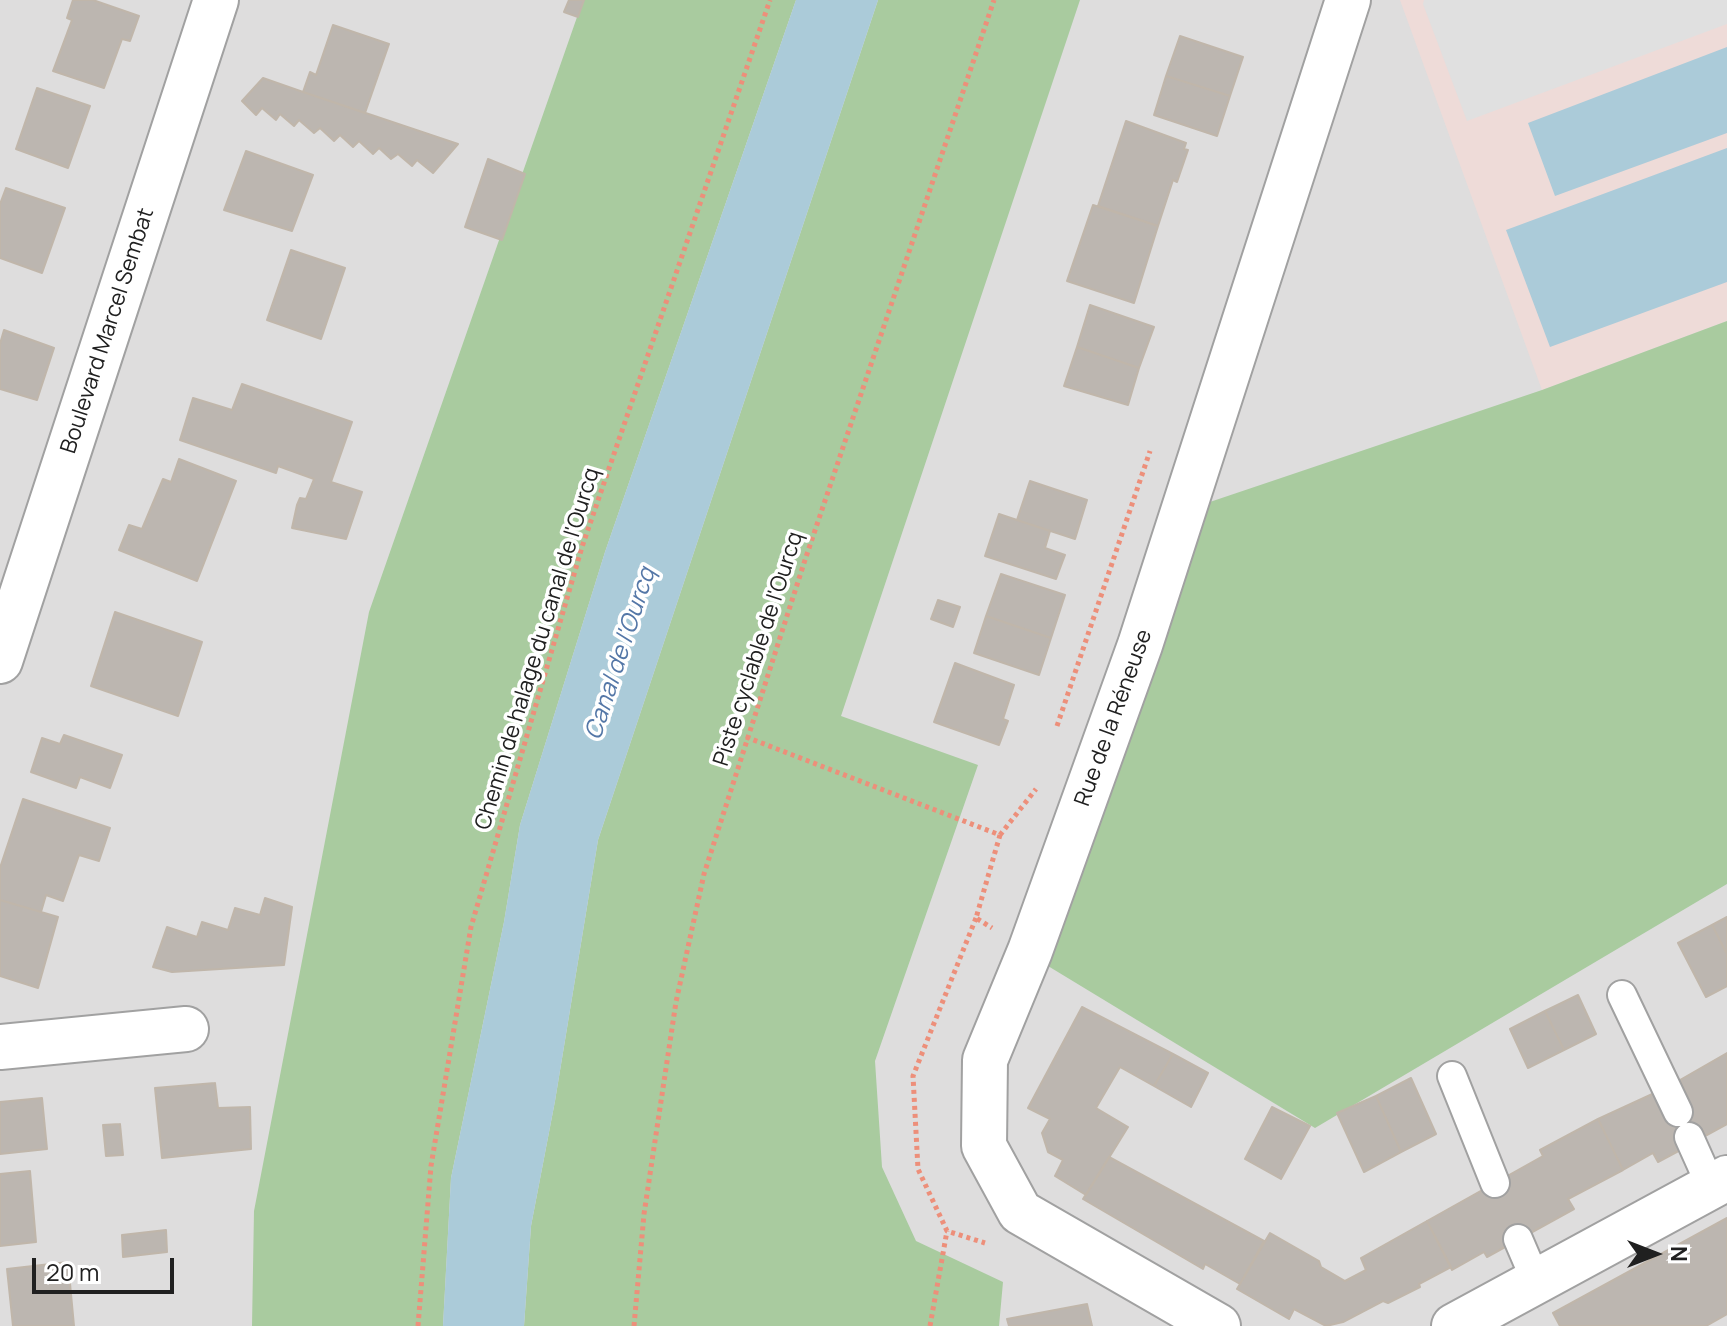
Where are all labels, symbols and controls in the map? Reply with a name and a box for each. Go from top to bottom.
street label: Boulevard Marcel Sembat [56,205,160,457]
street label: Chemin de halage du canal de l'Ourcq [470,465,606,833]
street label: Piste cyclable de l'Ourcq [709,529,809,769]
water label: Canal de l'Ourcq [580,564,662,744]
street label: Rue de la Réneuse [1070,626,1158,810]
north arrow [1615,1214,1695,1294]
scale bar [36,1242,178,1292]
text: N [1664,1246,1694,1262]
text: 20 m [46,1255,99,1288]

